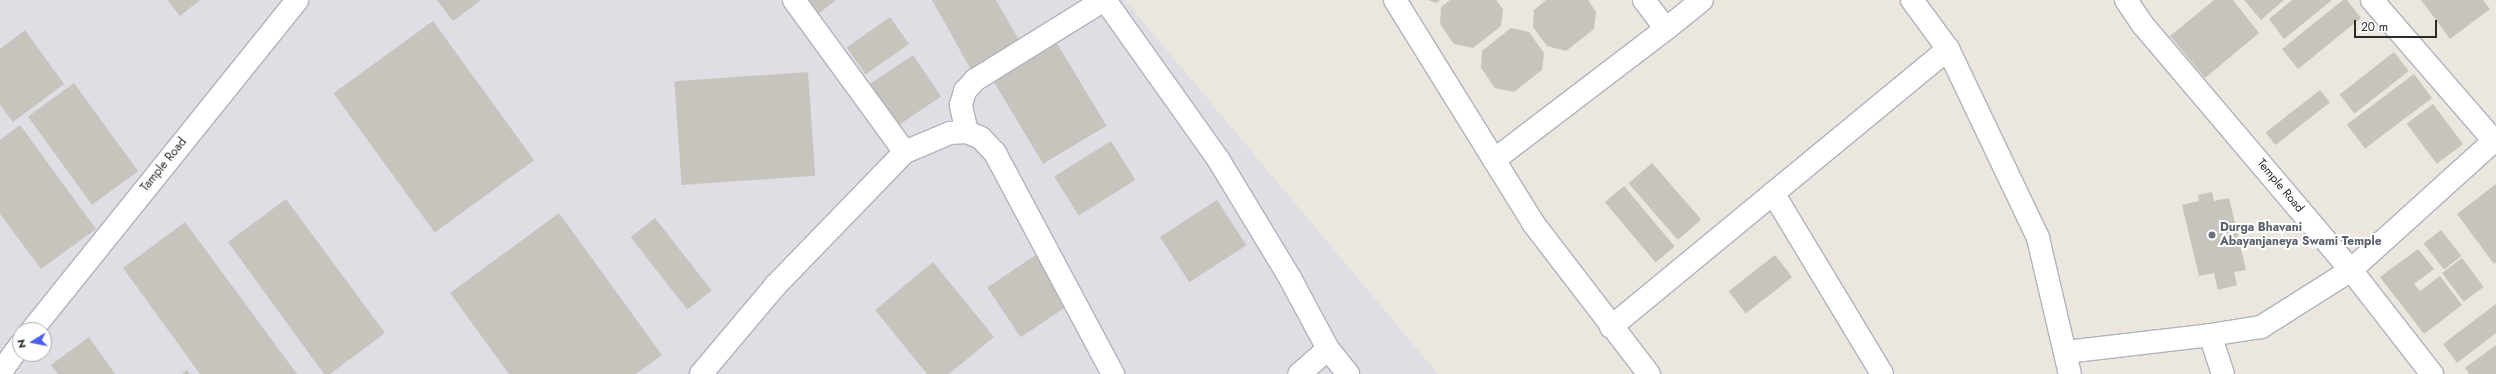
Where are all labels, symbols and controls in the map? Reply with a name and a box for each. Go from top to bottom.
scale bar [2356,12,2439,38]
text: 20 m [2361,18,2388,36]
street label: Tample Road [138,135,190,195]
street label: Temple Road [2254,156,2306,216]
place label: Durga Bhavani Abayanjaneya Swami Temple [2220,221,2382,249]
marker: Durga Bhavani Abayanjaneya Swami Temple [2207,230,2217,240]
north arrow [12,322,52,362]
text: N [13,338,30,350]

